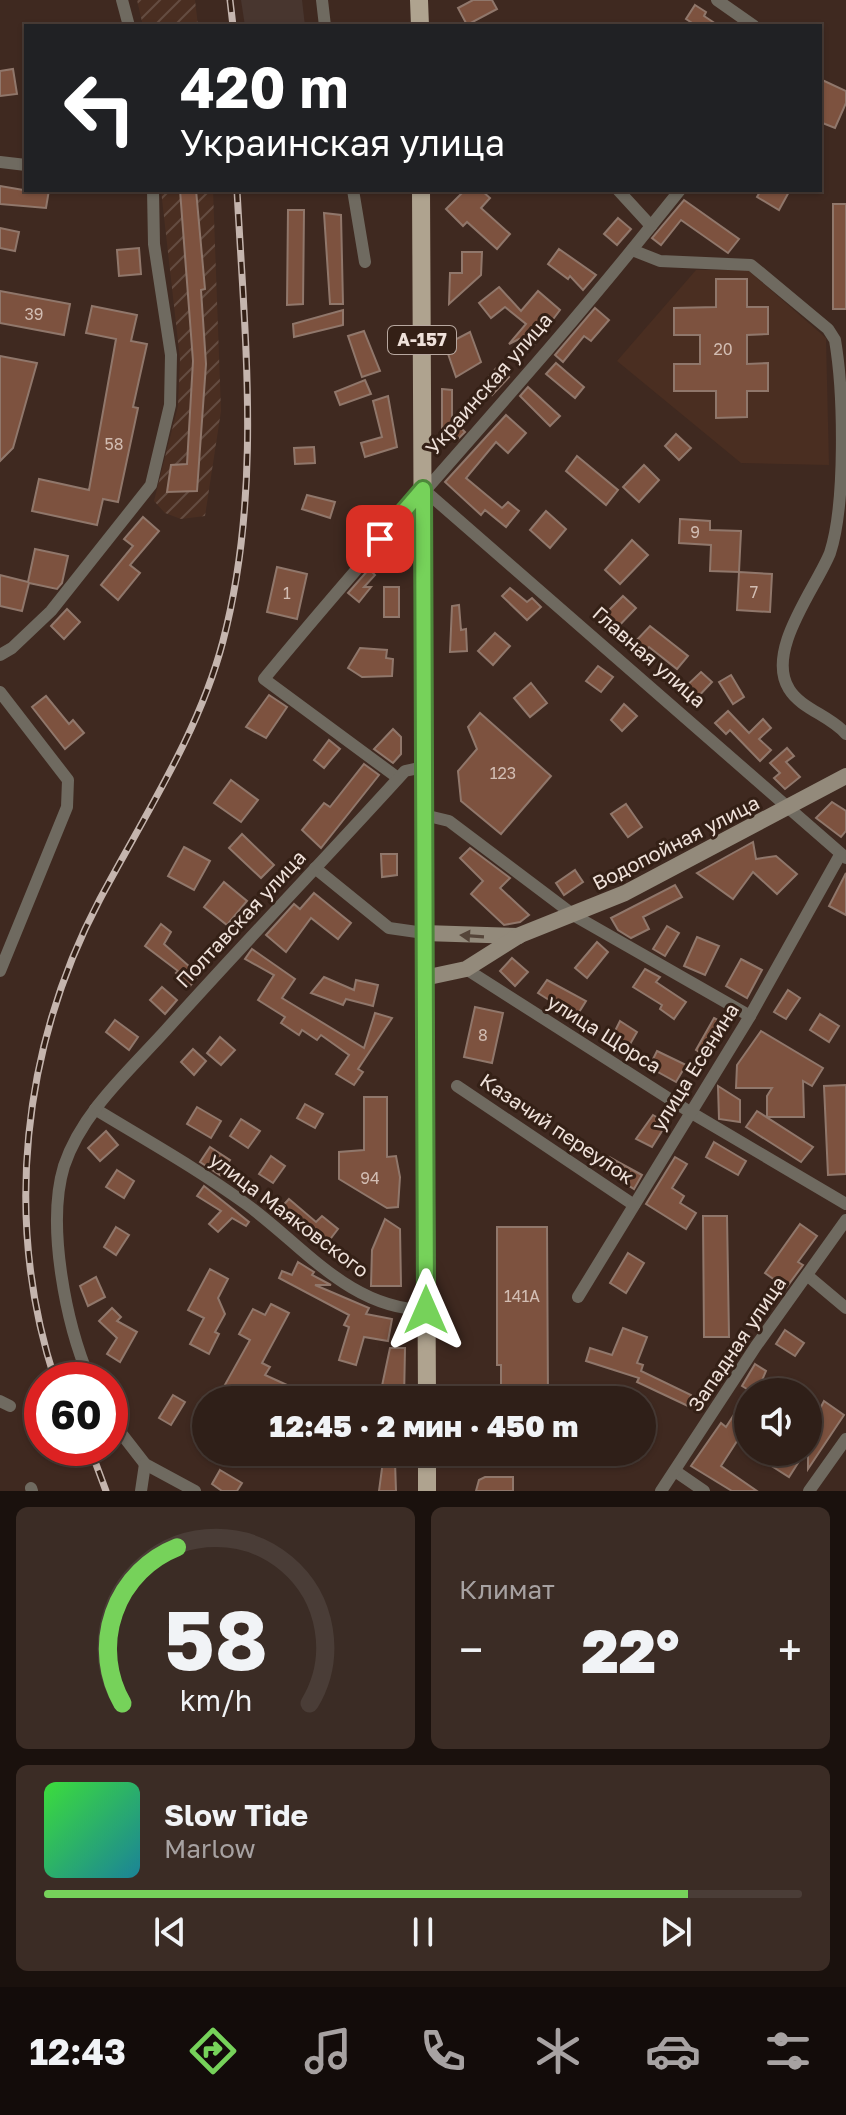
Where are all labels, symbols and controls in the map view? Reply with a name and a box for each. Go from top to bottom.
text: 420 m [180,53,349,120]
icon: left [48,56,152,160]
text: Украинская улица [180,121,505,164]
house number: 39 [24,304,44,324]
street label: Украинская улица [420,307,557,459]
road number: А-157 [388,326,456,354]
house number: 20 [713,339,733,359]
house number: 58 [104,434,124,454]
pin [346,505,414,573]
icon: arrive [358,517,402,561]
house number: 9 [690,522,700,542]
house number: 7 [750,582,758,602]
house number: 1 [283,583,291,603]
street label: Главная улица [588,601,711,712]
house number: 123 [490,763,516,783]
street label: Водопойная улица [588,790,763,895]
street label: Полтавская улица [170,845,310,992]
one-way arrow [459,929,484,942]
street label: улица Щорса [543,989,666,1078]
street label: улица Есенина [645,998,743,1135]
house number: 8 [478,1025,488,1045]
street label: Казачий переулок [476,1068,639,1189]
street label: улица Маяковского [205,1147,374,1282]
house number: 94 [360,1168,380,1188]
position arrow [384,1268,468,1352]
street label: Западная улица [682,1271,790,1416]
house number: 141А [504,1286,540,1306]
speed limit sign: 60 [24,1362,128,1466]
map controls [734,1378,822,1466]
button: sound [734,1378,822,1466]
text: 12:45 · 2 мин · 450 m [270,1408,578,1444]
text: Климат [459,1574,555,1605]
text: 58 [164,1588,268,1688]
text: 22° [582,1614,679,1686]
text: − [459,1623,483,1676]
text: + [778,1623,802,1676]
text: km/h [179,1683,252,1717]
text: Slow Tide [164,1797,308,1833]
text: Marlow [164,1833,256,1864]
icon: previous [148,1910,192,1954]
icon: pause [401,1910,445,1954]
icon: next [654,1910,698,1954]
icon: directions [185,2023,241,2079]
icon: music [300,2023,356,2079]
icon: phone [415,2023,471,2079]
icon: climate [530,2023,586,2079]
icon: car [645,2023,701,2079]
icon: filters [760,2023,816,2079]
text: 12:43 [30,2030,126,2073]

